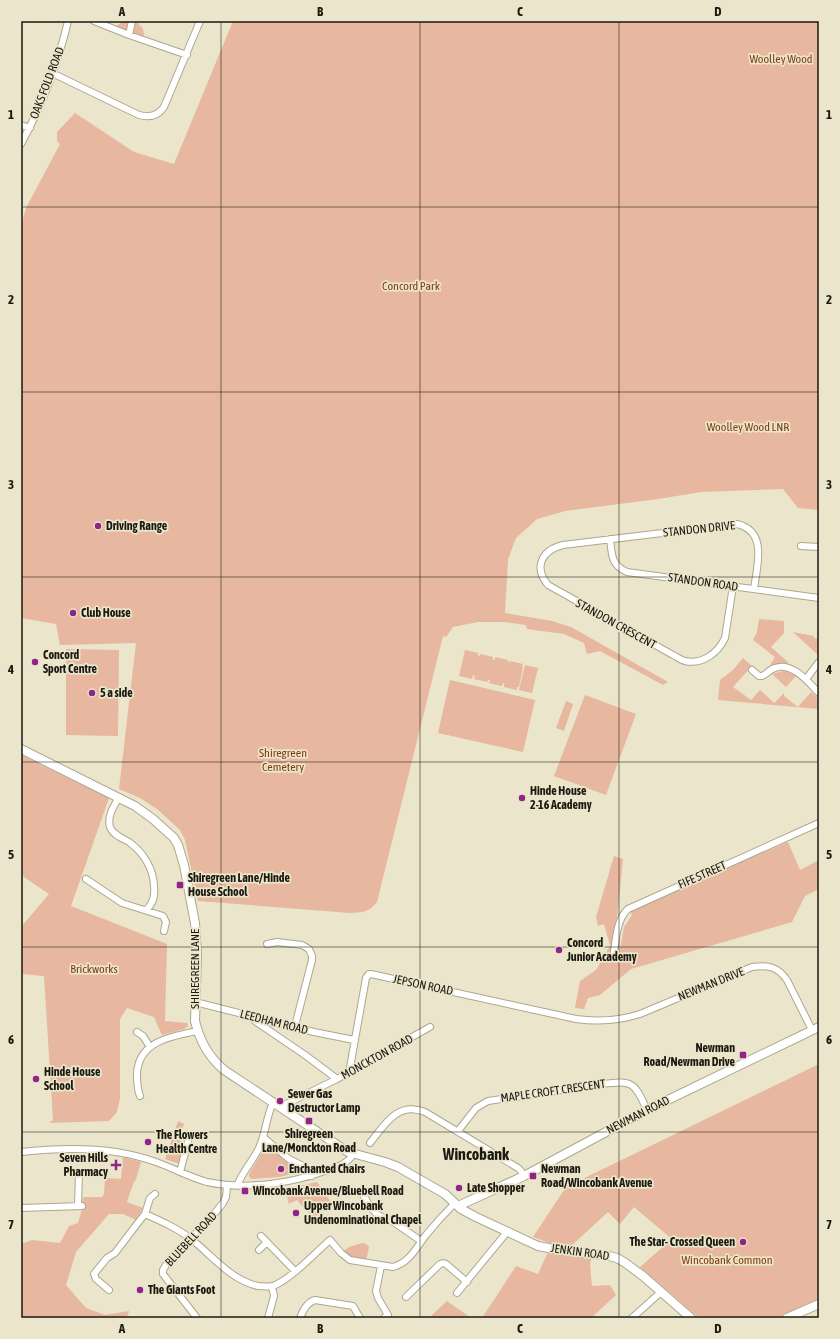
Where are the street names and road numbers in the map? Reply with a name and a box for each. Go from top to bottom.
street label: OAKS FOLD ROAD [27,45,67,121]
street label: STANDON DRIVE [662,518,736,540]
street label: STANDON ROAD [667,570,739,594]
street label: STANDON CRESCENT [573,596,659,652]
street label: FIFE STREET [676,858,729,892]
street label: SHIREGREEN LANE [188,929,202,1009]
street label: NEWMAN DRIVE [676,964,746,1004]
street label: JEPSON ROAD [392,972,455,998]
street label: LEEDHAM ROAD [239,1007,310,1037]
street label: MONCKTON ROAD [339,1031,415,1082]
street label: MAPLE CROFT CRESCENT [500,1077,607,1105]
street label: NEWMAN ROAD [604,1093,672,1137]
street label: BLUEBELL ROAD [162,1209,220,1269]
street label: JENKIN ROAD [550,1241,611,1263]

